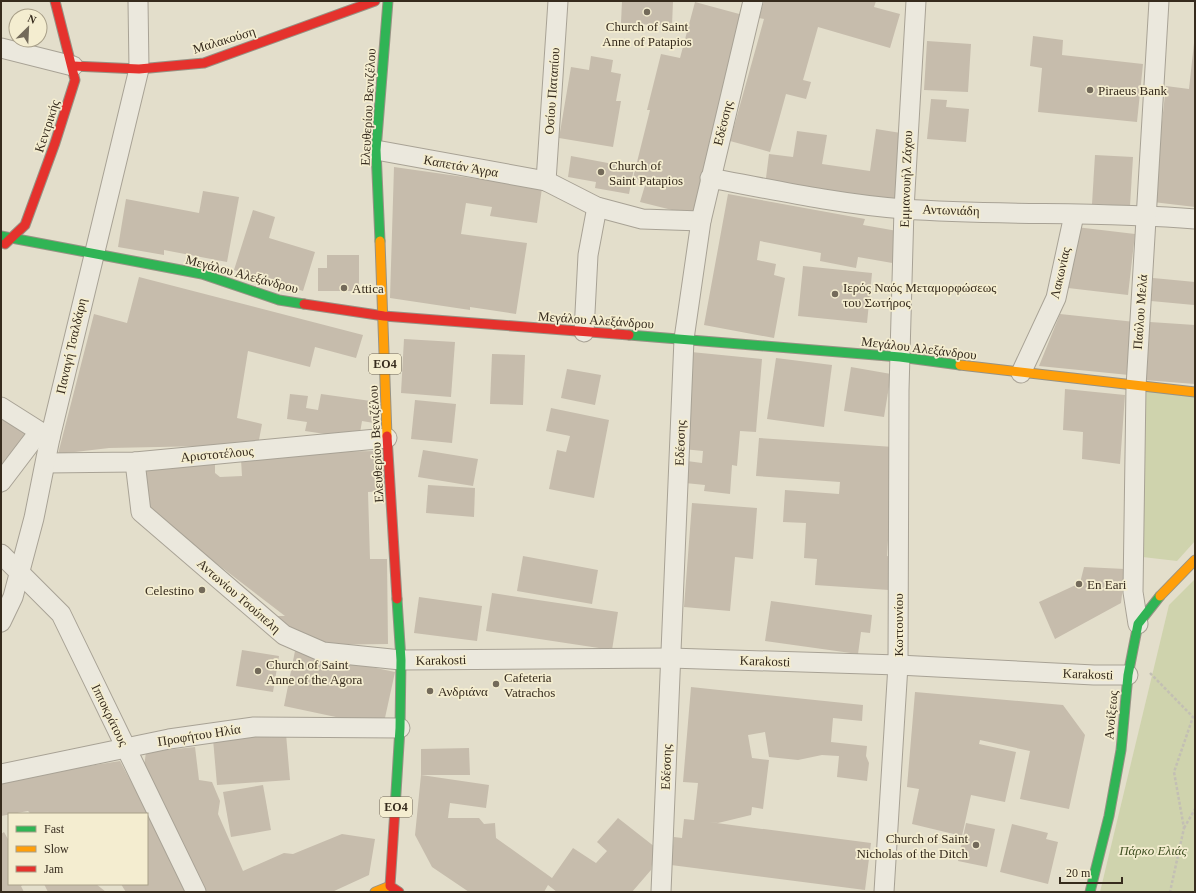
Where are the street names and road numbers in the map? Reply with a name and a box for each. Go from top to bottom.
street label: Μαλακούση [191,23,257,57]
street label: Οσίου Παταπίου [541,47,563,135]
street label: Ελευθερίου Βενιζέλου [357,48,379,166]
street label: Κεντρικής [31,97,63,154]
street label: Εδέσσης [710,98,736,147]
street label: Εμμανουήλ Ζάχου [897,130,915,228]
street label: Καπετάν Άγρα [422,152,500,180]
street label: Αντωνιάδη [922,202,980,219]
street label: Λακωνίας [1047,245,1073,300]
street label: Μεγάλου Αλεξάνδρου [184,252,300,296]
street label: Παύλου Μελά [1130,274,1150,350]
street label: Παναγή Τσαλδάρη [53,296,89,395]
street label: Μεγάλου Αλεξάνδρου [538,308,654,332]
street label: Μεγάλου Αλεξάνδρου [860,333,978,363]
road number: ΕΟ4 [369,354,401,374]
street label: Ελευθερίου Βενιζέλου [365,385,387,503]
street label: Εδέσσης [672,419,688,466]
street label: Αριστοτέλους [180,443,255,465]
street label: Αντωνίου Τσούπελη [194,556,284,636]
street label: Κωττουνίου [891,593,906,657]
street label: Karakosti [416,652,467,668]
street label: Karakosti [739,653,791,669]
street label: Karakosti [1062,666,1114,682]
street label: Ιπποκράτους [89,682,132,749]
street label: Ανοίξεως [1101,689,1121,740]
street label: Προφήτου Ηλία [156,721,242,749]
street label: Εδέσσης [658,743,674,790]
road number: ΕΟ4 [380,797,412,817]

